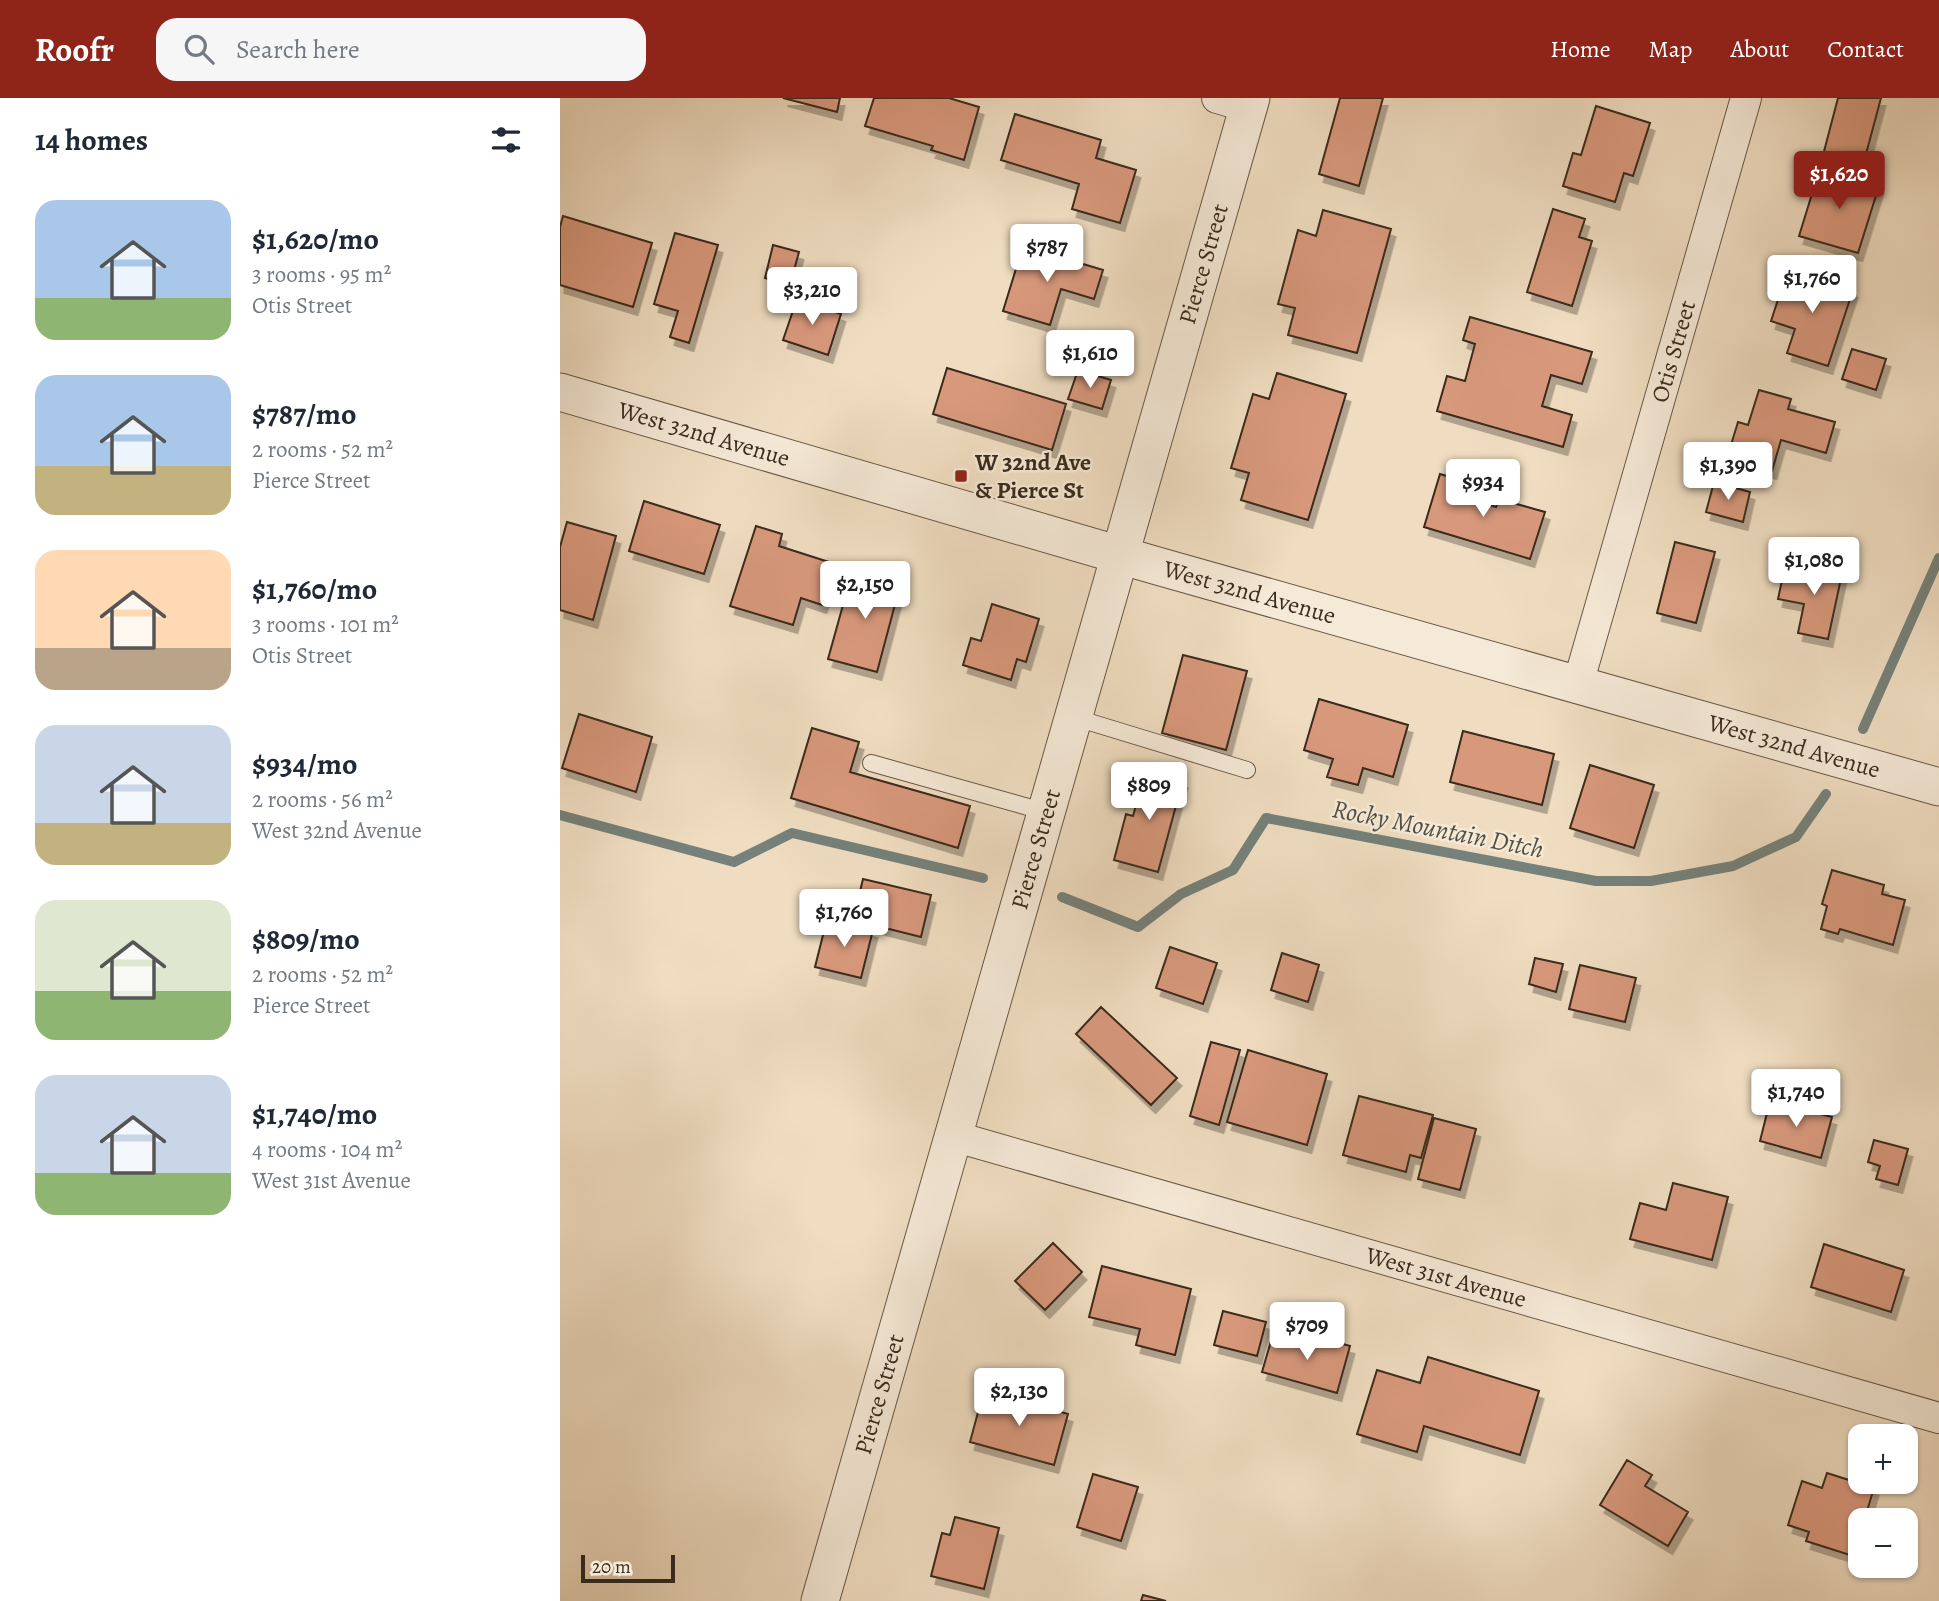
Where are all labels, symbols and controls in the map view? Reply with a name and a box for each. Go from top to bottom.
search box [156,18,646,81]
text: Roofr [35,27,114,72]
icon: search [180,30,218,68]
text: Search here [236,32,360,67]
text: Home [1550,33,1611,65]
text: Map [1649,33,1693,65]
text: About [1731,33,1789,65]
text: Contact [1827,33,1904,65]
text: 14 homes [35,120,148,160]
icon: filters [487,121,525,159]
pin: $1,620 [1782,152,1896,211]
text: $1,620 [1810,158,1868,189]
street label: Pierce Street [1171,200,1236,328]
text: $1,620/mo [252,219,379,259]
pin: $787 [1006,225,1088,284]
icon: home [91,228,175,312]
text: $787 [1026,231,1068,262]
pin: $1,760 [1755,256,1869,315]
text: 3 rooms · 95 m² [252,259,391,290]
text: $1,760 [1783,262,1841,293]
pin: $3,210 [755,268,869,327]
text: $3,210 [783,274,841,305]
text: Otis Street [252,290,352,321]
street label: Otis Street [1644,297,1703,406]
pin: $1,610 [1033,330,1147,390]
text: $1,610 [1062,337,1118,368]
street label: West 32nd Avenue [613,393,794,474]
text: $787/mo [252,394,357,434]
icon: home [91,403,175,487]
text: 2 rooms · 52 m² [252,434,393,465]
pin: $1,390 [1671,442,1785,502]
place label: W 32nd Ave & Pierce St [974,446,1091,506]
text: $1,390 [1699,449,1757,480]
pin: $934 [1442,460,1524,519]
text: Pierce Street [252,465,371,496]
text: $934 [1462,466,1504,497]
marker: W 32nd Ave & Pierce St [953,468,969,484]
pin: $1,080 [1757,538,1871,597]
text: $1,080 [1784,544,1844,575]
street label: West 32nd Avenue [1159,552,1339,632]
pin: $2,150 [808,561,922,621]
text: $2,150 [836,568,894,599]
text: $1,760/mo [252,569,377,609]
icon: home [91,578,175,662]
text: 3 rooms · 101 m² [252,609,399,640]
text: Otis Street [252,640,352,671]
street label: West 32nd Avenue [1704,706,1884,786]
text: $934/mo [252,744,357,784]
icon: home [91,753,175,837]
pin: $809 [1108,762,1190,822]
text: $809 [1127,769,1171,800]
text: 2 rooms · 56 m² [252,784,393,815]
street label: Pierce Street [1003,785,1068,913]
water label: Rocky Mountain Ditch [1329,791,1547,867]
text: West 32nd Avenue [252,815,422,846]
pin: $1,760 [787,890,901,949]
text: $1,760 [815,896,873,927]
text: $809/mo [252,919,360,959]
icon: home [91,928,175,1012]
text: 2 rooms · 52 m² [252,959,393,990]
text: Pierce Street [252,990,371,1021]
pin: $1,740 [1739,1070,1853,1129]
text: $1,740 [1767,1076,1825,1107]
text: $1,740/mo [252,1094,377,1134]
icon: home [91,1103,175,1187]
text: 4 rooms · 104 m² [252,1134,402,1165]
text: West 31st Avenue [252,1165,411,1196]
street label: West 31st Avenue [1361,1239,1530,1315]
pin: $709 [1266,1302,1348,1362]
text: $709 [1286,1309,1328,1340]
street label: Pierce Street [847,1330,912,1458]
pin: $2,130 [962,1368,1076,1428]
text: $2,130 [990,1375,1048,1406]
map controls [1848,1424,1918,1578]
button: + [1848,1424,1918,1494]
button: − [1848,1508,1918,1578]
scale bar [581,1552,676,1584]
text: 20 m [592,1554,631,1580]

